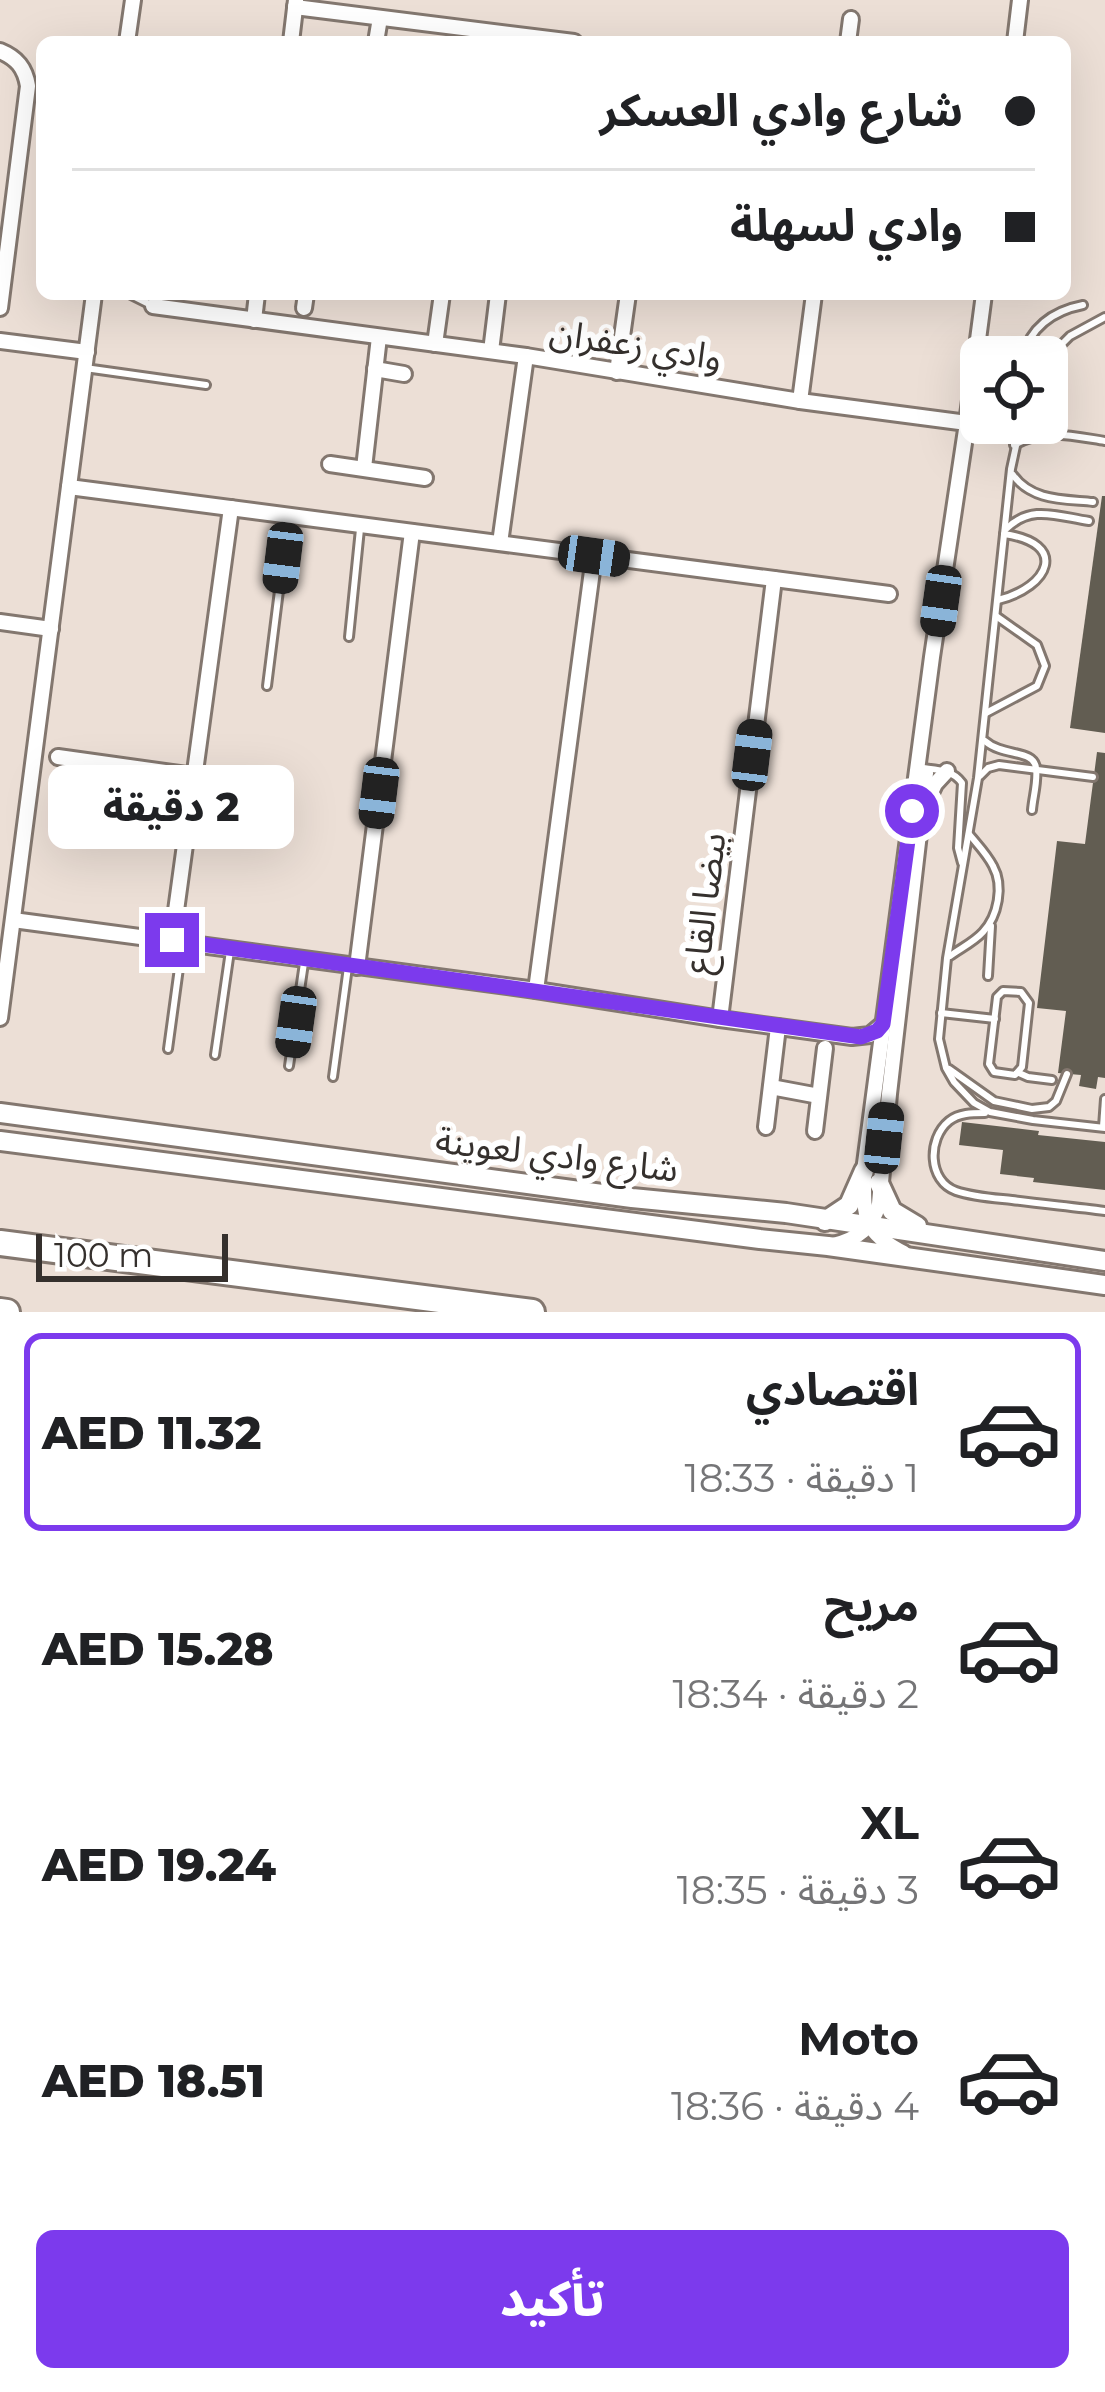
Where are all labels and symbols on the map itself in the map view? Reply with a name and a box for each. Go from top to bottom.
street label: وادي زعفران [546,309,725,386]
car [261,520,305,596]
car [556,533,632,579]
car [918,563,964,639]
car [730,717,774,793]
car [357,755,401,831]
callout: 2 دقيقة [49,766,295,850]
route start [885,784,939,838]
street label: بيضا القاع [674,830,739,977]
route end [145,913,199,967]
car [273,984,319,1060]
car [862,1100,906,1176]
street label: شارع وادي لعوينة [432,1117,681,1197]
scale bar [36,1228,228,1281]

